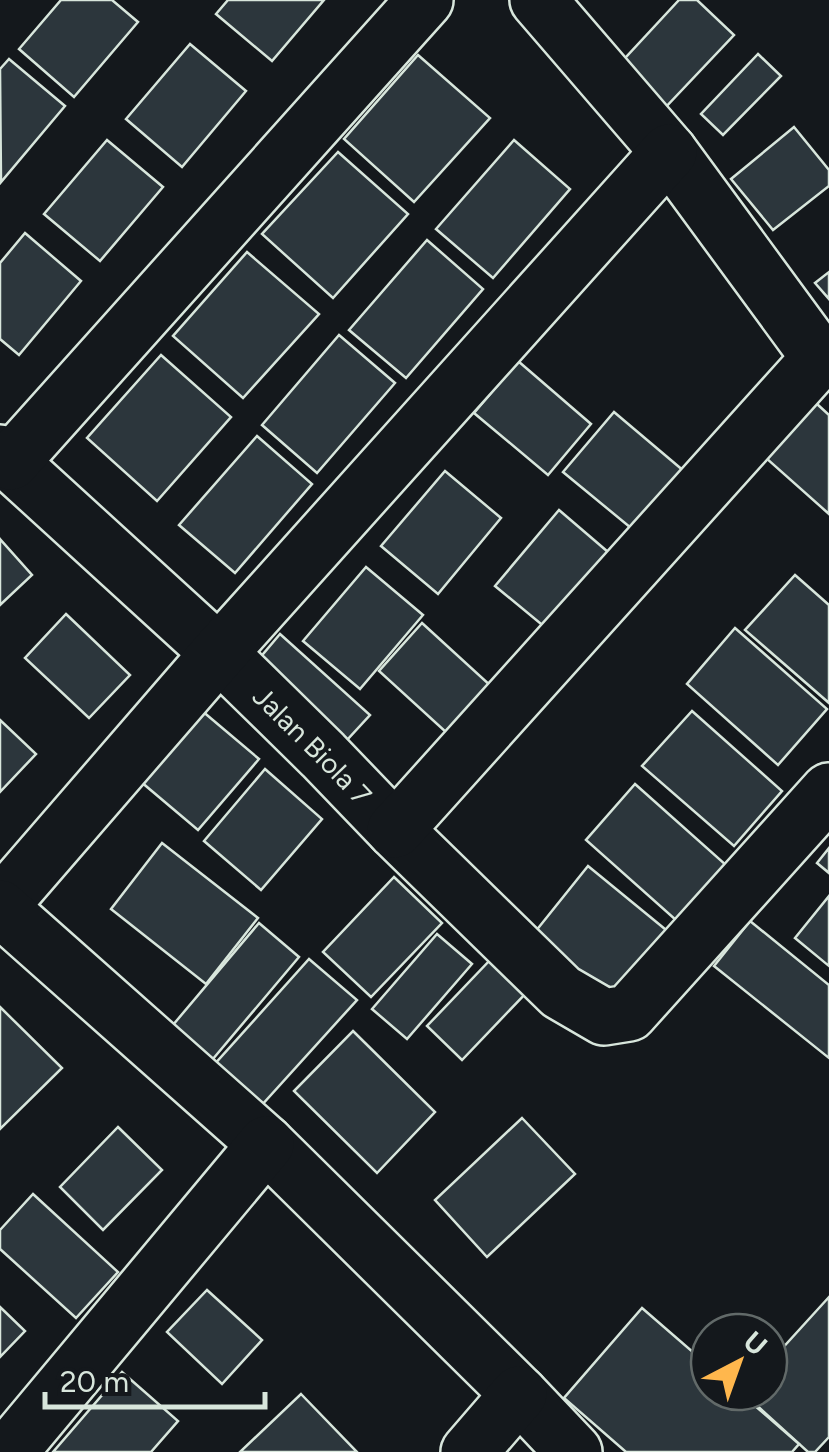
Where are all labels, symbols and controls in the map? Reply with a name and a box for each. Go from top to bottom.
street label: Jalan Biola 7 [246,679,379,812]
north arrow [689,1312,789,1412]
text: U [737,1324,774,1362]
scale bar [45,1347,265,1409]
text: 20 m [60,1363,129,1400]

